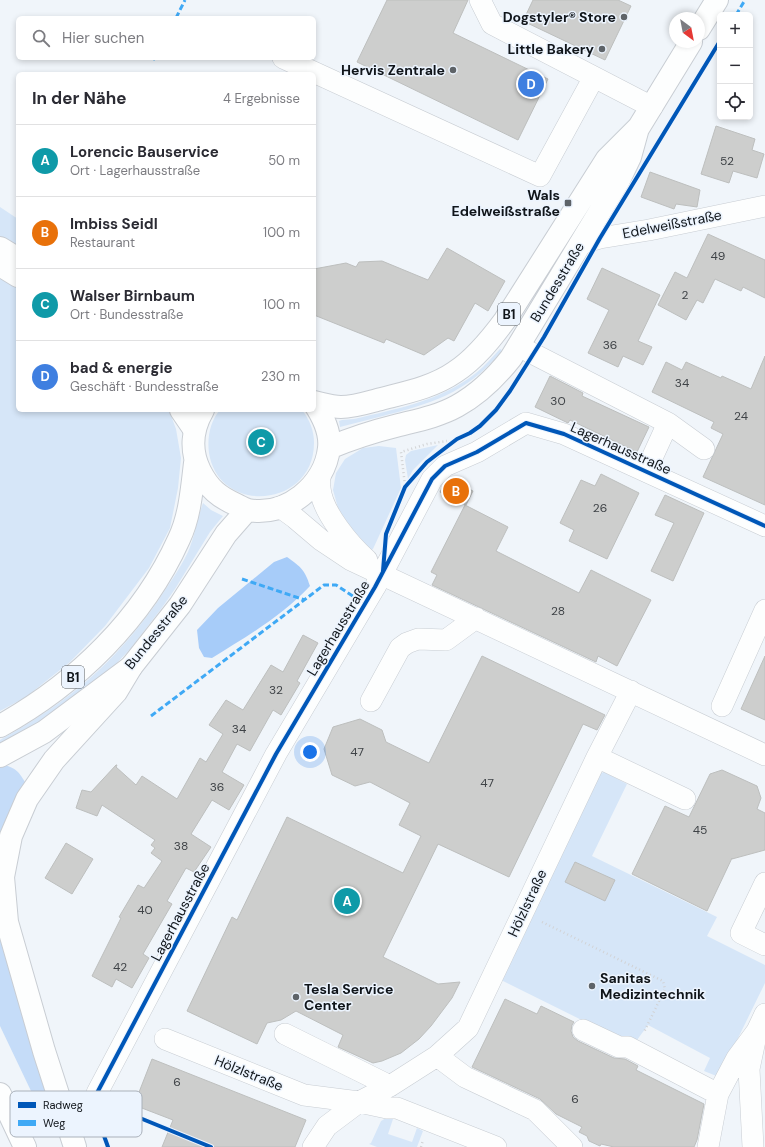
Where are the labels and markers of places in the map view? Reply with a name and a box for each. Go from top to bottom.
place label: Dogstyler® Store [503,8,616,26]
marker: Dogstyler® Store [619,12,629,22]
place label: Little Bakery [508,40,595,58]
marker: Little Bakery [597,44,607,54]
place label: Hervis Zentrale [341,61,445,79]
marker: Hervis Zentrale [448,65,458,75]
pin: D [518,69,544,99]
place label: Wals Edelweißstraße [452,186,560,220]
marker: Wals Edelweißstraße [563,198,573,208]
pin: C [248,427,274,457]
pin: B [443,476,469,506]
pin: A [334,886,360,916]
place label: Sanitas Medizintechnik [600,969,705,1003]
place label: Tesla Service Center [304,980,394,1014]
marker: Sanitas Medizintechnik [587,981,597,991]
marker: Tesla Service Center [291,992,301,1002]

